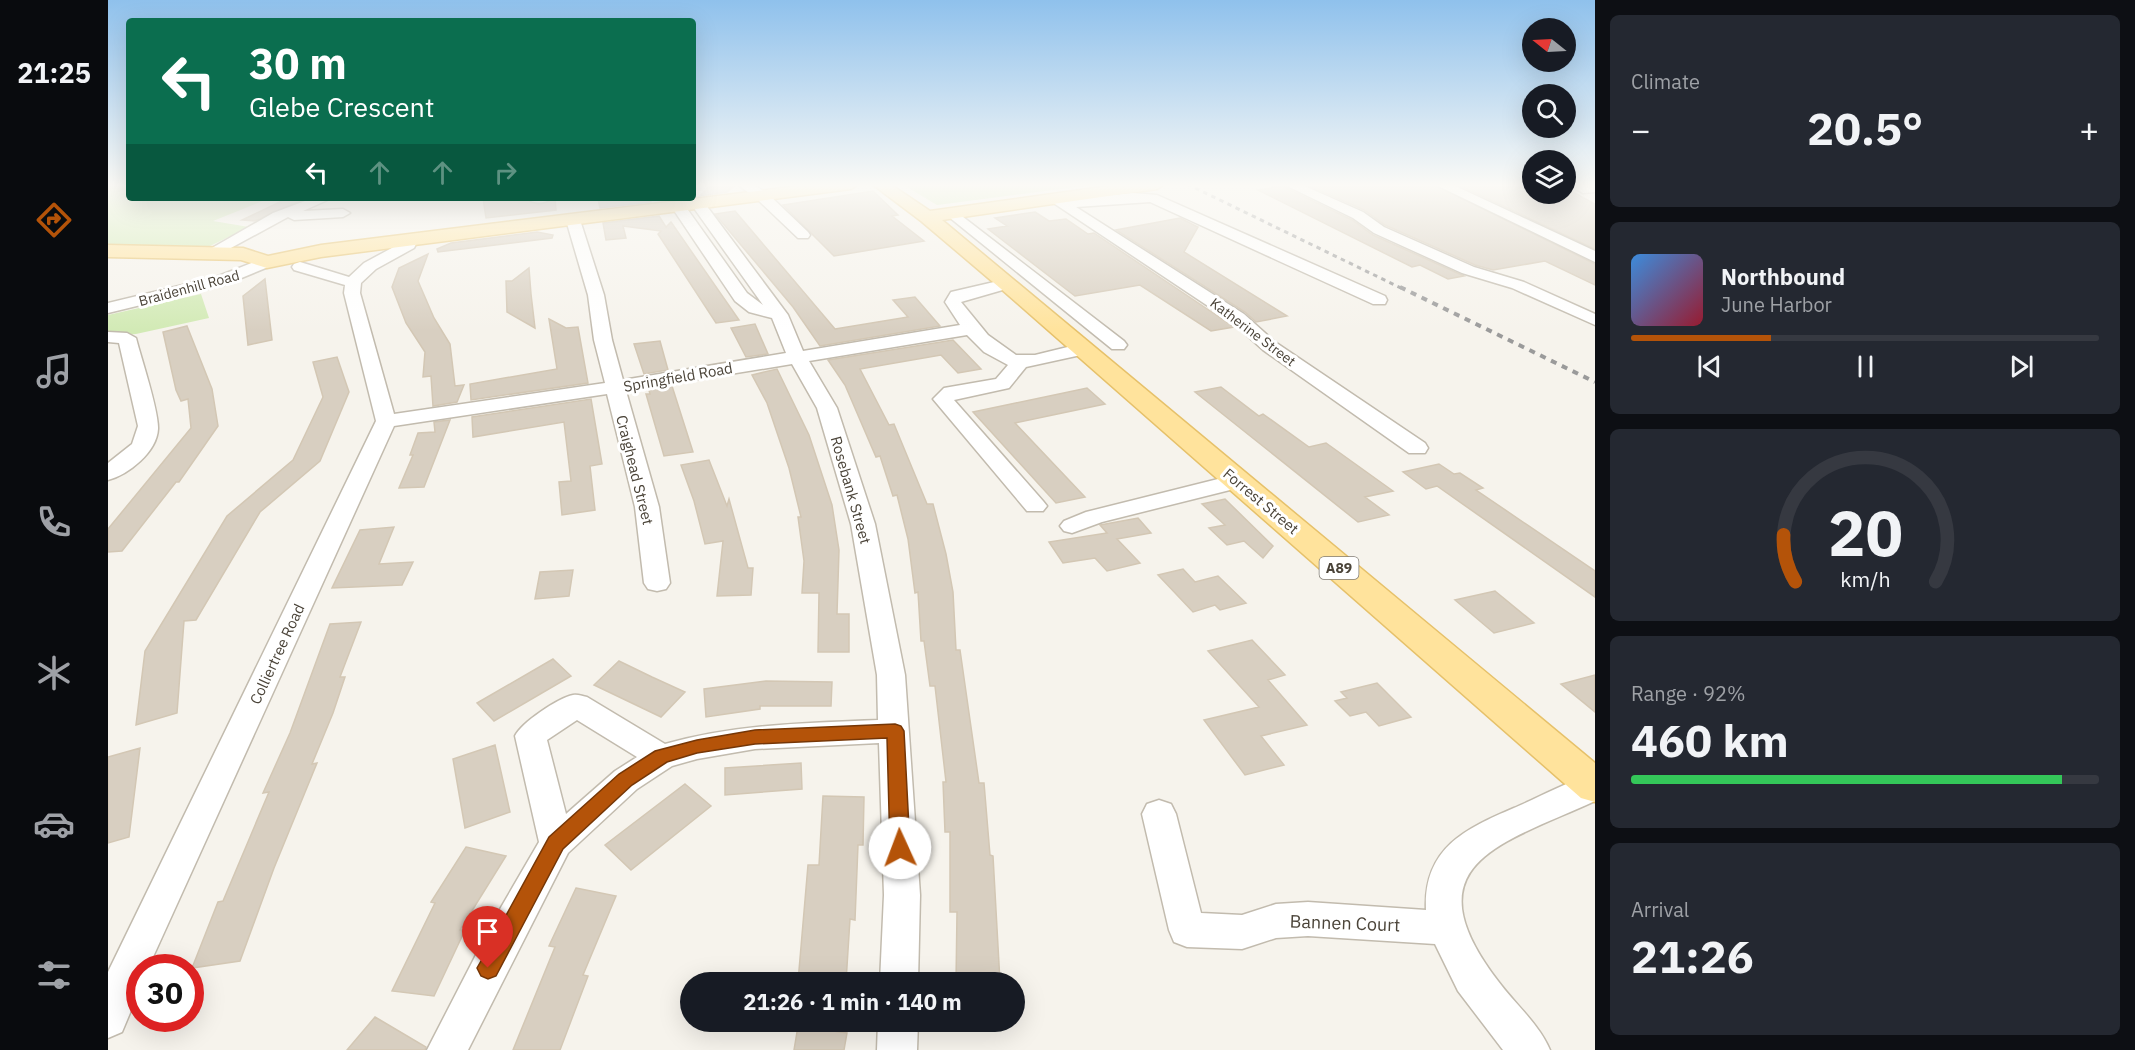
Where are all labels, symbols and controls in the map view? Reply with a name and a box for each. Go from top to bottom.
north arrow [1522,18,1576,72]
map controls [1522,18,1576,204]
text: 30 m [249,36,347,91]
icon: left [150,42,228,120]
text: 21:25 [17,55,91,90]
text: Climate [1631,68,1700,95]
button: search [1522,84,1576,138]
text: Glebe Crescent [249,89,434,124]
text: 20.5° [1807,99,1923,157]
text: − [1631,108,1651,151]
text: + [2079,108,2099,151]
button: layers [1522,150,1576,204]
icon: left [300,156,333,189]
icon: ahead [363,156,396,189]
icon: ahead [426,156,459,189]
icon: right [489,156,522,189]
icon: directions [33,199,75,241]
text: Northbound [1721,262,1845,291]
street label: Braidenhill Road [137,266,241,310]
text: June Harbor [1721,291,1832,318]
street label: Katherine Street [1207,294,1299,370]
icon: music [33,350,75,392]
icon: previous [1693,350,1726,383]
icon: pause [1849,350,1882,383]
icon: next [2005,350,2038,383]
street label: Springfield Road [622,358,734,396]
street label: Craighead Street [612,413,658,527]
street label: Rosebank Street [827,434,875,546]
street label: Forrest Street [1219,464,1303,538]
text: 20 [1828,492,1902,573]
icon: phone [33,501,75,543]
road number: A89 [1320,557,1358,579]
text: km/h [1840,565,1890,593]
street label: Colliertree Road [245,601,309,707]
icon: climate [33,652,75,694]
text: Range · 92% [1631,680,1746,707]
text: 460 km [1631,711,1789,769]
icon: car [33,803,75,845]
position arrow [868,816,932,880]
text: Arrival [1631,896,1689,923]
pin [462,906,513,968]
street label: Bannen Court [1289,910,1401,936]
icon: arrive [471,915,504,948]
text: 21:26 [1631,927,1754,985]
icon: filters [33,954,75,996]
speed limit sign: 30 [126,954,204,1032]
text: 21:26 · 1 min · 140 m [743,987,962,1016]

